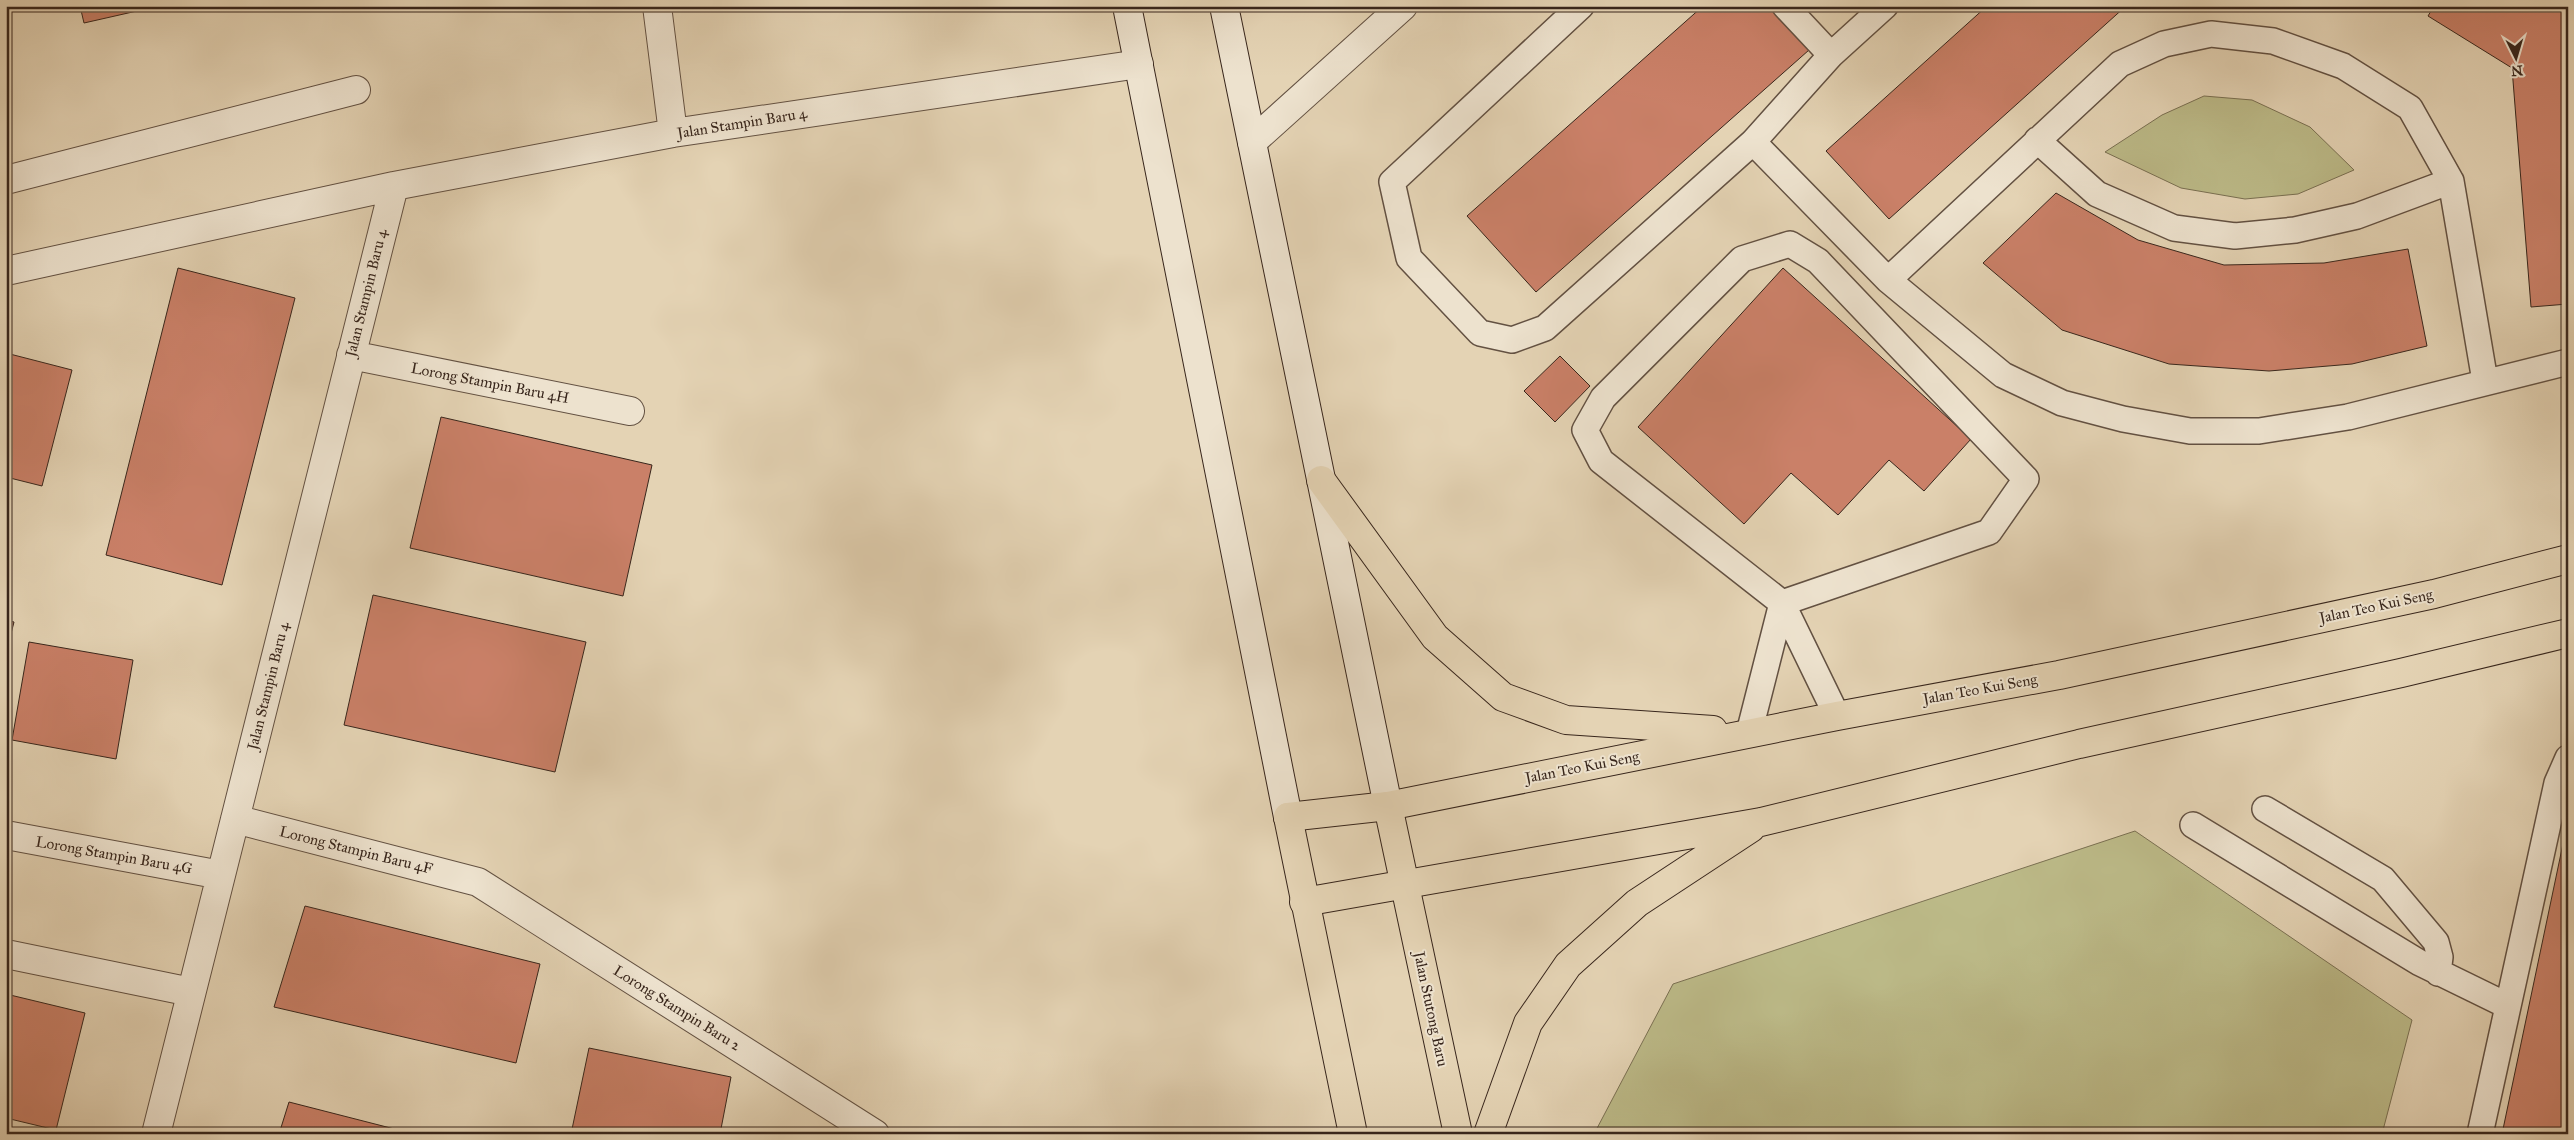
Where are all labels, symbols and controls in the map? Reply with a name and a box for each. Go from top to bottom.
north arrow [2492,32,2542,82]
text: N [2510,61,2524,79]
street label: Jalan Stampin Baru 4 [674,104,809,143]
street label: Jalan Stampin Baru 4 [341,227,392,361]
street label: Lorong Stampin Baru 4H [409,359,571,407]
street label: Jalan Teo Kui Seng [2316,585,2436,628]
street label: Jalan Stampin Baru 4 [243,620,294,754]
street label: Jalan Teo Kui Seng [1919,670,2040,709]
street label: Jalan Teo Kui Seng [1522,747,1642,788]
street label: Lorong Stampin Baru 4F [277,822,435,878]
street label: Lorong Stampin Baru 4G [34,832,194,878]
street label: Jalan Stutong Baru [1409,948,1452,1068]
street label: Lorong Stampin Baru 2 [610,961,744,1055]

